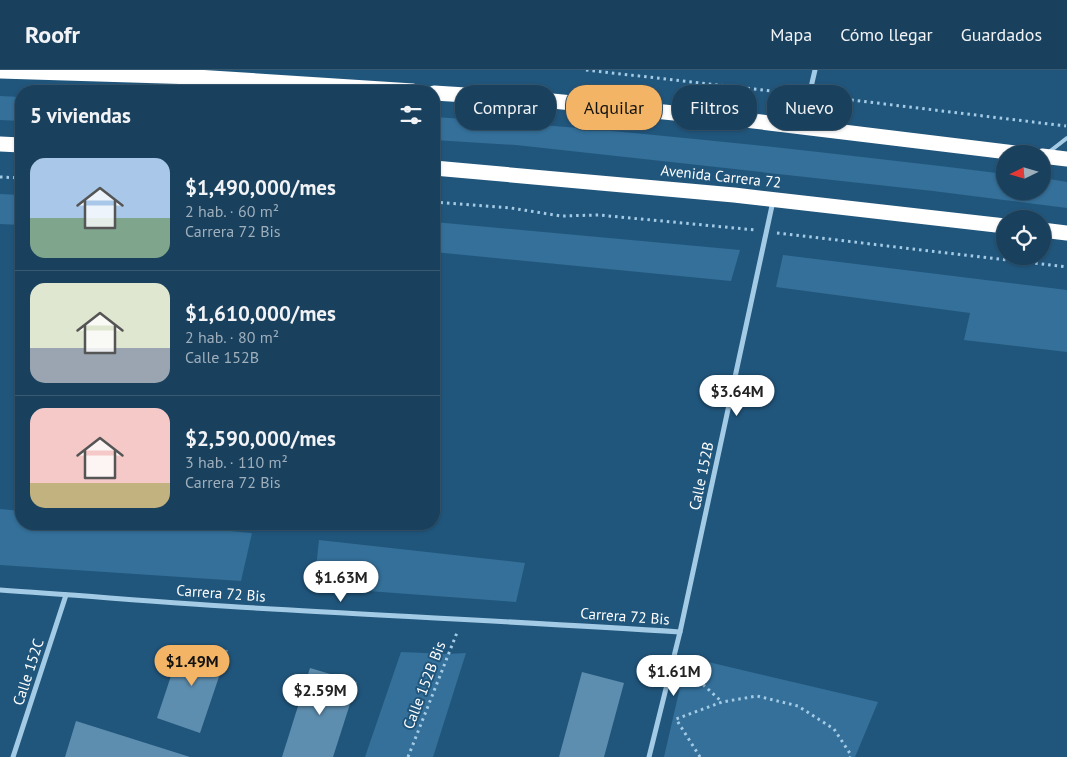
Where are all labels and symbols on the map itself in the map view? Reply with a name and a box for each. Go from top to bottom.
north arrow [996,145,1051,200]
street label: Avenida Carrera 72 [660,160,782,192]
pin: $3.64M [696,374,778,417]
street label: Calle 152B [684,440,718,512]
pin: $1.63M [300,560,382,603]
street label: Carrera 72 Bis [176,580,266,606]
street label: Carrera 72 Bis [580,603,670,629]
street label: Calle 152C [8,636,48,708]
street label: Calle 152B Bis [399,638,449,732]
pin: $1.49M [151,644,233,687]
pin: $1.61M [633,654,715,697]
pin: $2.59M [279,674,361,716]

